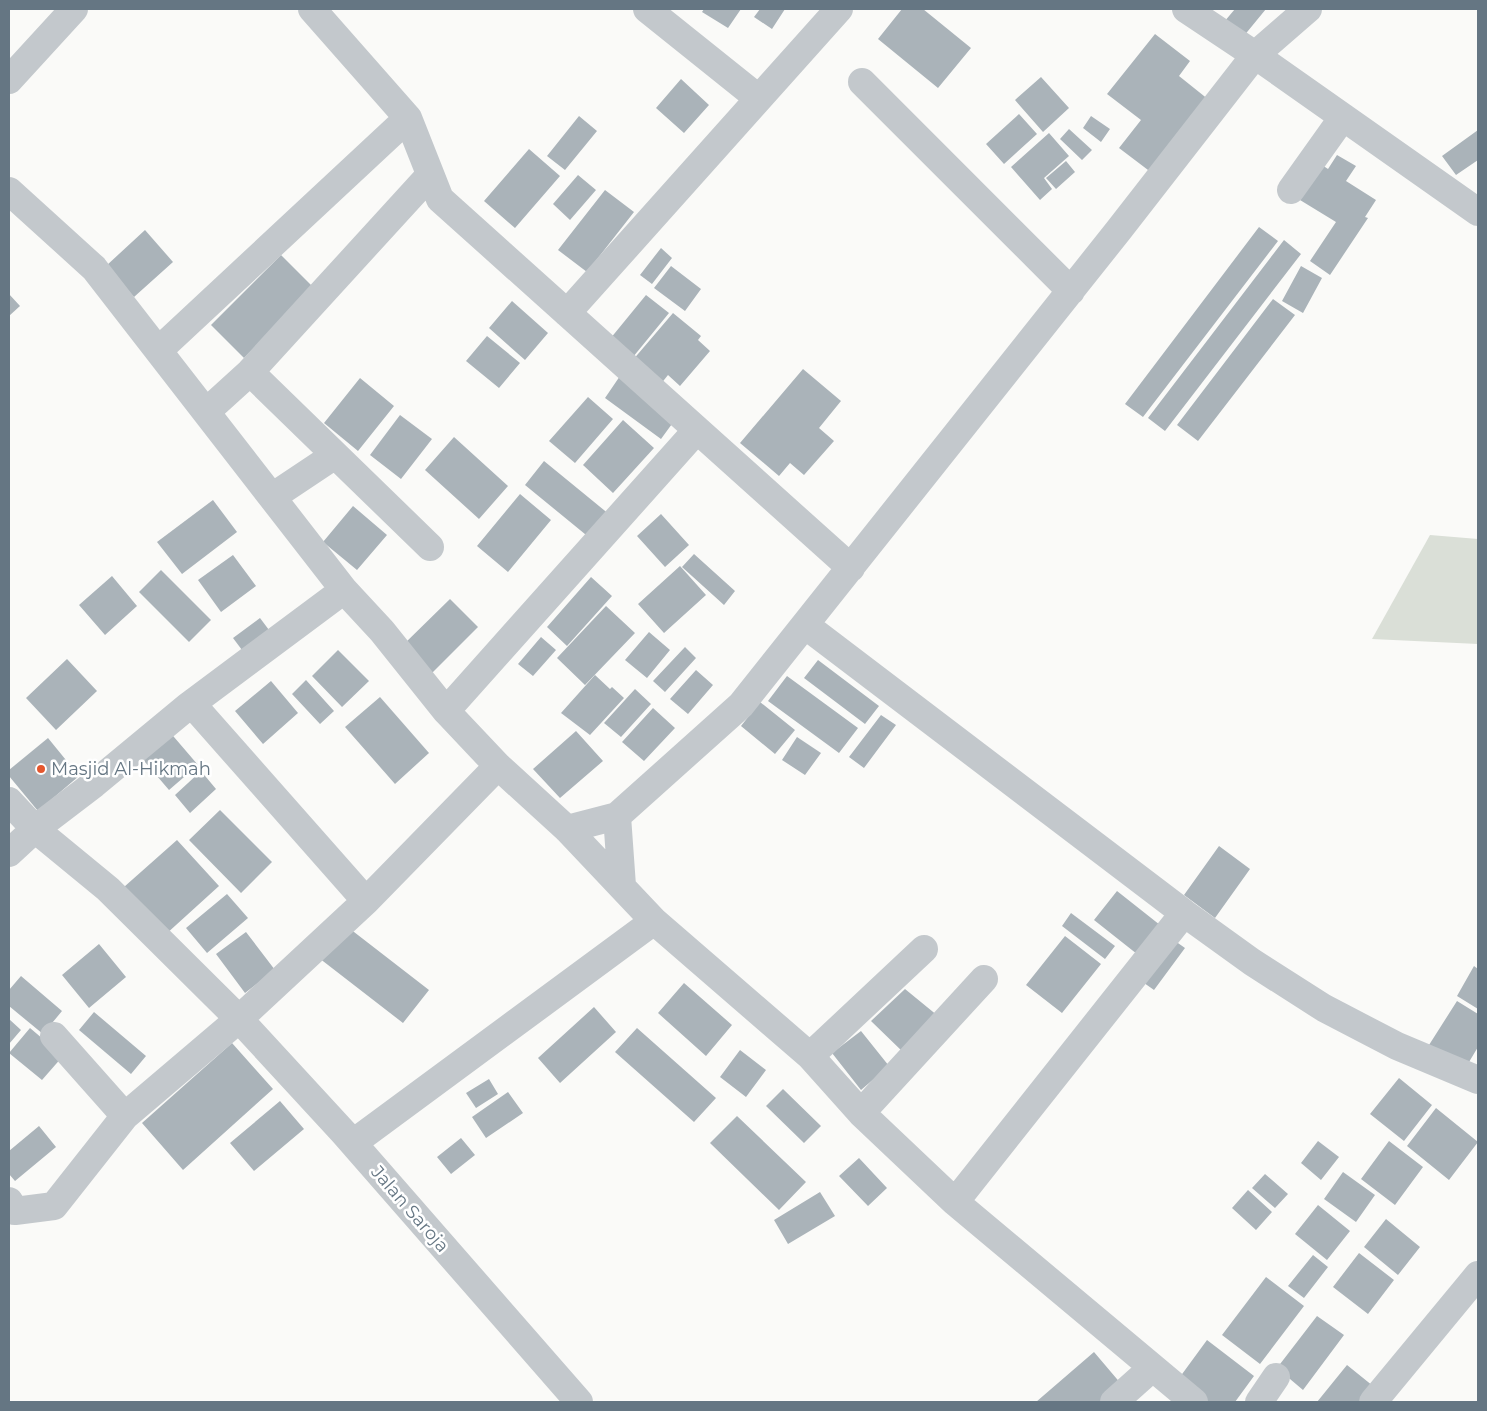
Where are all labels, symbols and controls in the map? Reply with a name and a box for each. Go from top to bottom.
place label: Masjid Al-Hikmah [51,758,211,780]
marker: Masjid Al-Hikmah [35,763,47,775]
street label: Jalan Saroja [366,1160,454,1257]

